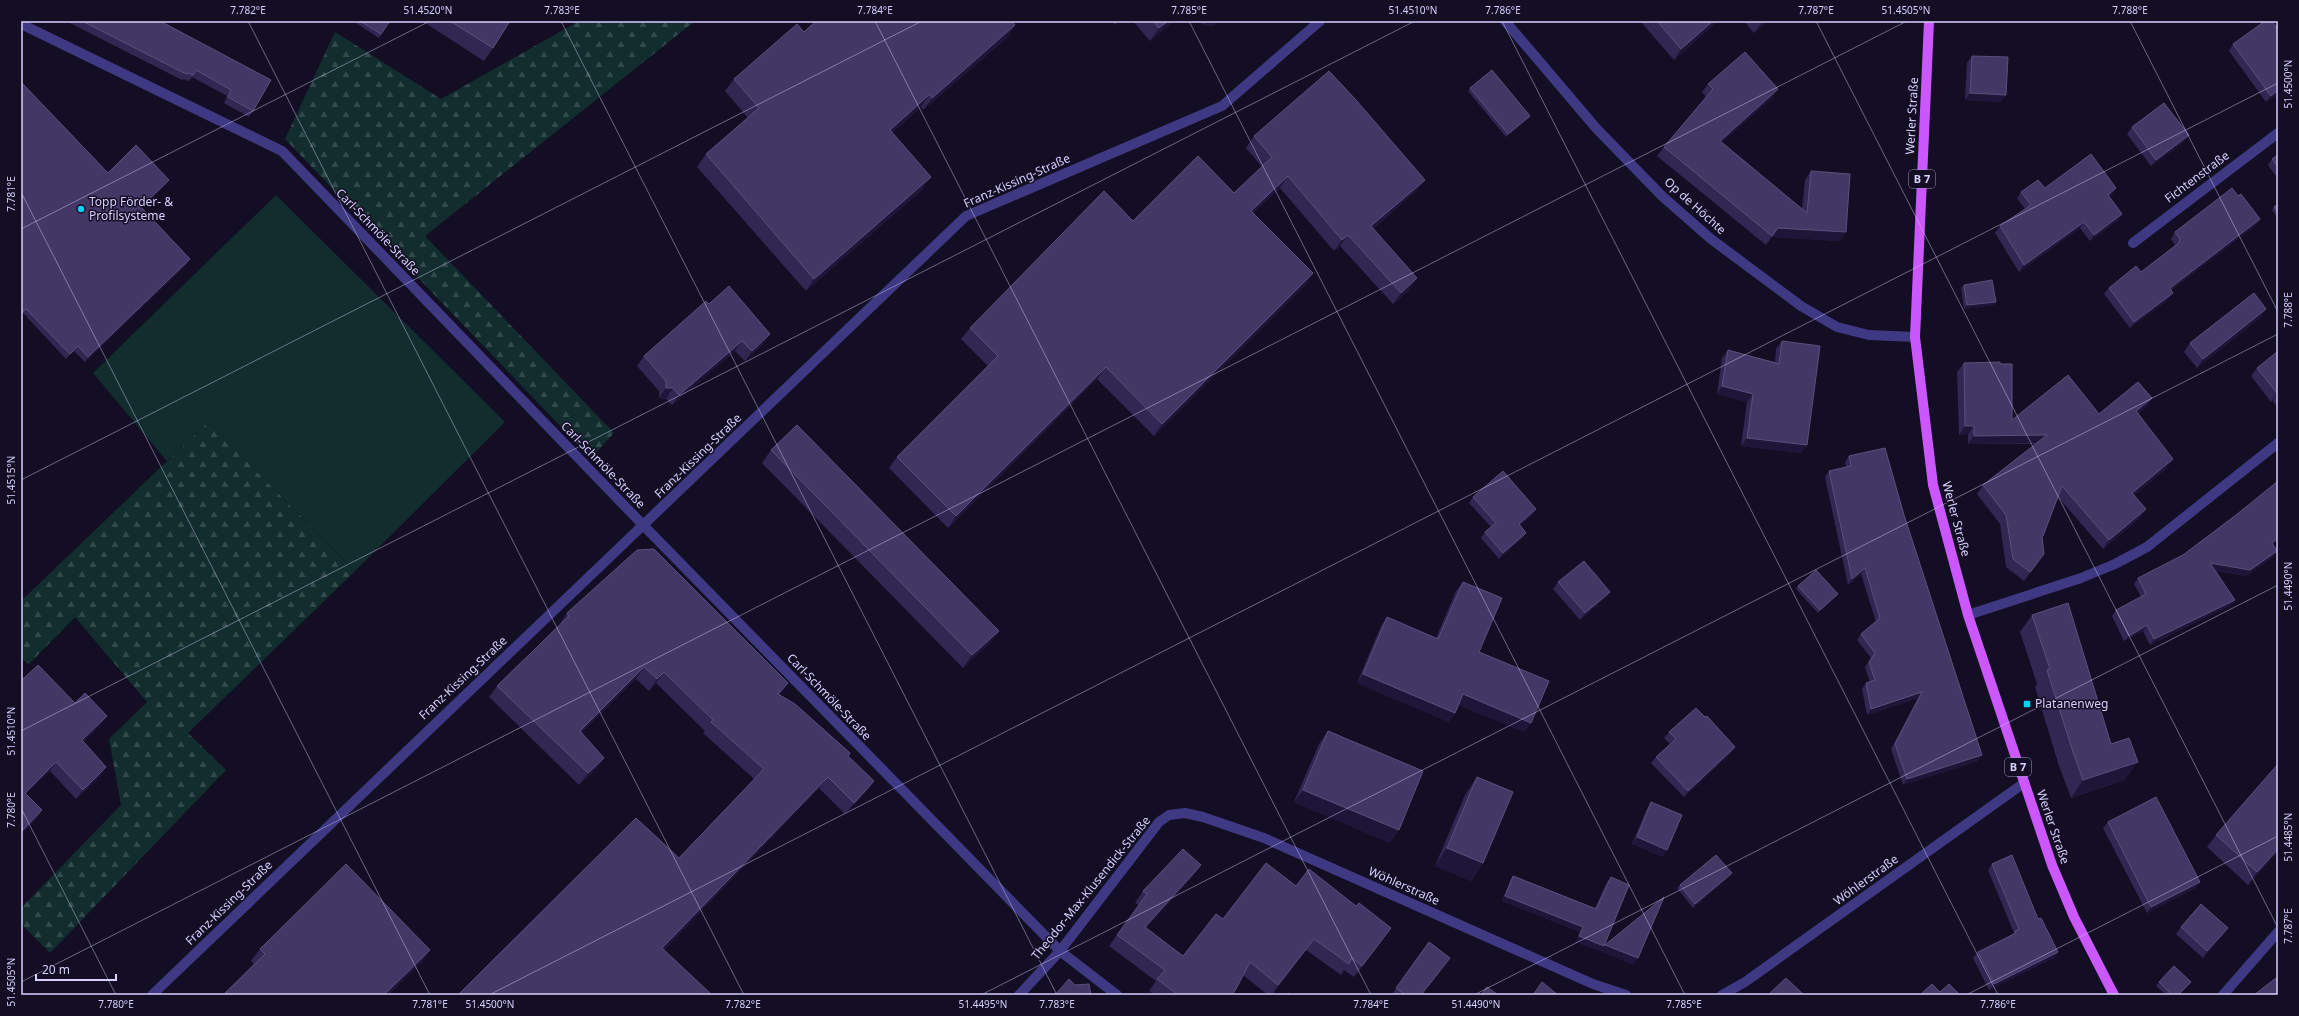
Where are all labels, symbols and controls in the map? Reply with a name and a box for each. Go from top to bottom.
text: 7.782°E [230,3,266,17]
text: 51.4520°N [404,3,452,17]
text: 7.783°E [544,3,580,17]
text: 7.784°E [857,3,893,17]
text: 7.785°E [1171,3,1207,17]
text: 51.4510°N [1389,3,1437,17]
text: 7.786°E [1485,3,1521,17]
text: 7.787°E [1798,3,1834,17]
text: 51.4505°N [1882,3,1930,17]
text: 7.788°E [2112,3,2148,17]
text: 51.4500°N [2281,60,2295,108]
street label: Werler Straße [1901,77,1922,155]
street label: Fichtenstraße [2161,147,2233,207]
street label: Franz-Kissing-Straße [961,149,1073,212]
road number: B 7 [1909,170,1935,188]
street label: Op de Höchte [1661,173,1730,238]
text: 7.781°E [4,176,18,212]
street label: Carl-Schmöle-Straße [332,184,425,279]
place label: Topp Förder- & Profilsysteme [89,193,173,224]
marker: Topp Förder- & Profilsysteme [76,204,86,214]
text: 7.788°E [2281,292,2295,328]
street label: Franz-Kissing-Straße [650,409,745,502]
street label: Carl-Schmöle-Straße [557,417,650,512]
text: 51.4515°N [4,456,18,504]
street label: Werler Straße [1938,479,1975,559]
text: 51.4490°N [2281,562,2295,610]
street label: Franz-Kissing-Straße [415,632,511,723]
street label: Carl-Schmöle-Straße [783,649,876,744]
place label: Platanenweg [2035,695,2108,712]
marker: Platanenweg [2022,699,2032,709]
text: 51.4510°N [4,707,18,755]
road number: B 7 [2005,758,2031,776]
street label: Werler Straße [2033,788,2074,866]
text: 7.780°E [4,792,18,828]
street label: Theodor-Max-Klusendick-Straße [1027,812,1154,963]
text: 51.4485°N [2281,813,2295,861]
street label: Wöhlerstraße [1830,850,1902,909]
street label: Franz-Kissing-Straße [181,856,276,949]
street label: Wöhlerstraße [1366,862,1443,909]
text: 7.787°E [2281,908,2295,944]
scale bar [36,956,116,982]
text: 51.4505°N [4,958,18,1006]
text: 20 m [42,961,70,978]
text: 7.780°E [98,997,134,1011]
text: 7.781°E [412,997,448,1011]
text: 51.4500°N [466,997,514,1011]
text: 7.782°E [725,997,761,1011]
text: 51.4495°N [959,997,1007,1011]
text: 7.783°E [1039,997,1075,1011]
text: 7.784°E [1353,997,1389,1011]
text: 51.4490°N [1452,997,1500,1011]
text: 7.785°E [1666,997,1702,1011]
text: 7.786°E [1980,997,2016,1011]

